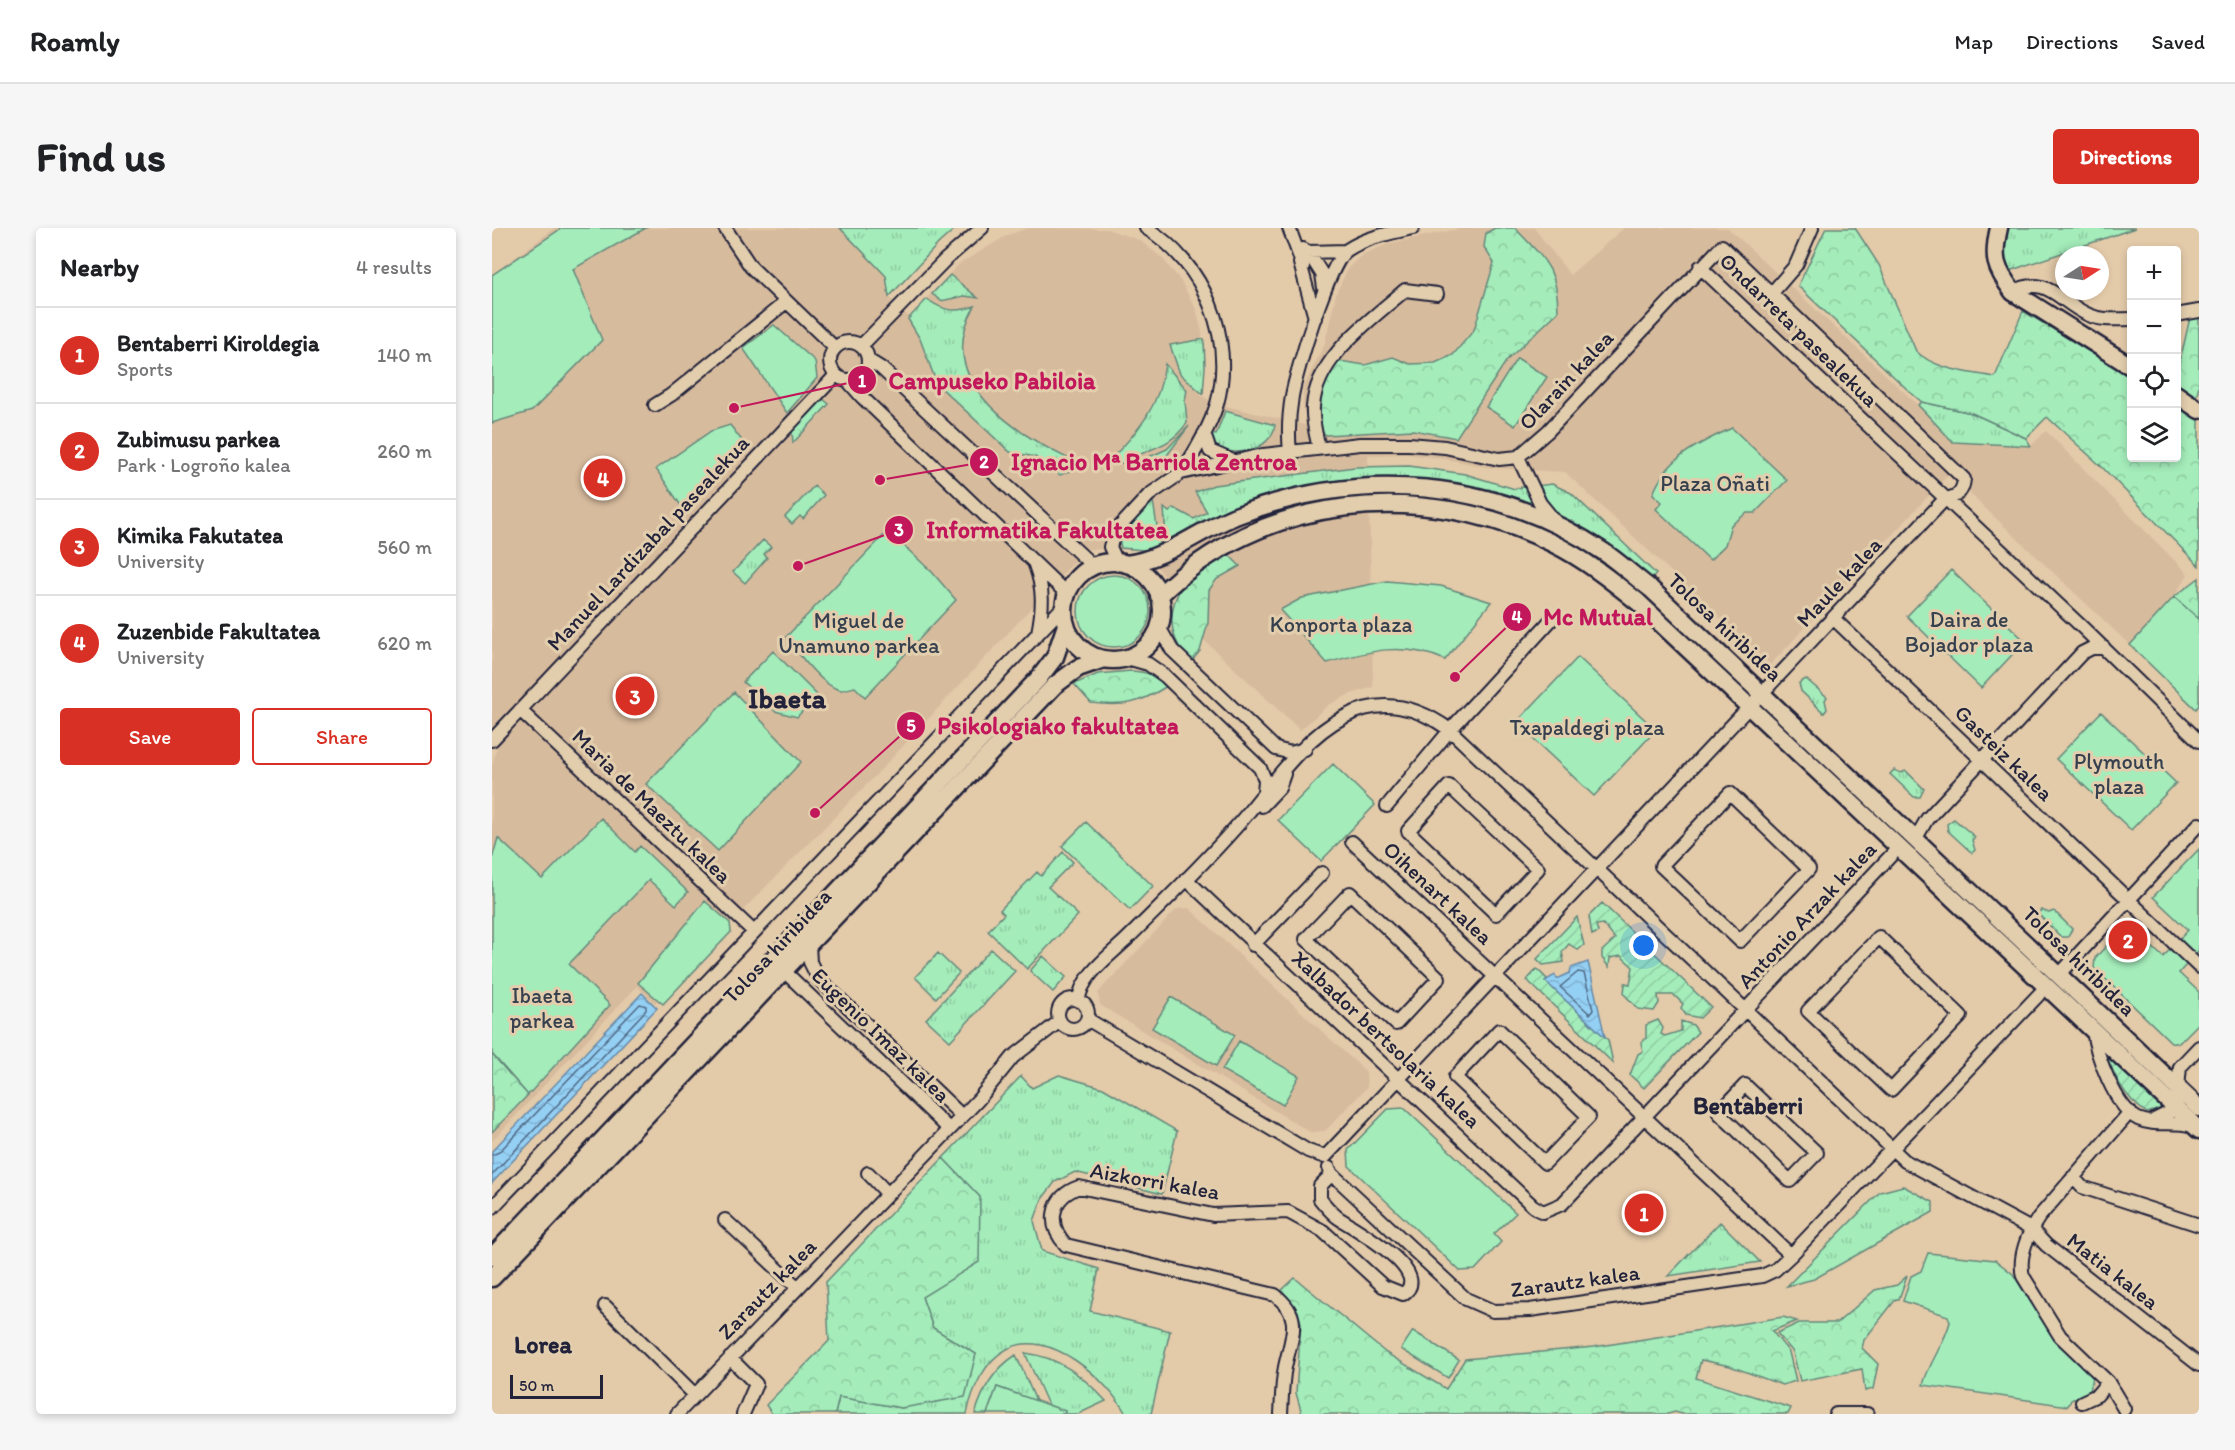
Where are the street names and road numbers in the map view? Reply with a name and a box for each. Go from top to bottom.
street label: Ondarreta pasealekua [1714,247,1884,413]
street label: Olarain kalea [1513,324,1619,436]
street label: Manuel Lardizabal pasealekua [541,429,755,656]
street label: Maule kalea [1790,531,1888,633]
street label: Tolosa hiribidea [1662,567,1788,687]
street label: Gasteiz kalea [1949,699,2059,807]
street label: Maria de Maeztu kalea [567,723,738,889]
street label: Oihenart kalea [1378,835,1499,951]
street label: Antonio Arzak kalea [1732,835,1882,994]
street label: Tolosa hiribidea [717,883,837,1009]
street label: Tolosa hiribidea [2017,900,2141,1022]
street label: Xalbador bertsolaria kalea [1286,944,1486,1134]
street label: Eugenio Imaz kalea [806,962,956,1108]
street label: Aizkorri kalea [1088,1156,1222,1206]
street label: Matia kalea [2061,1227,2165,1316]
street label: Zarautz kalea [712,1232,822,1345]
street label: Zarautz kalea [1509,1258,1642,1303]

